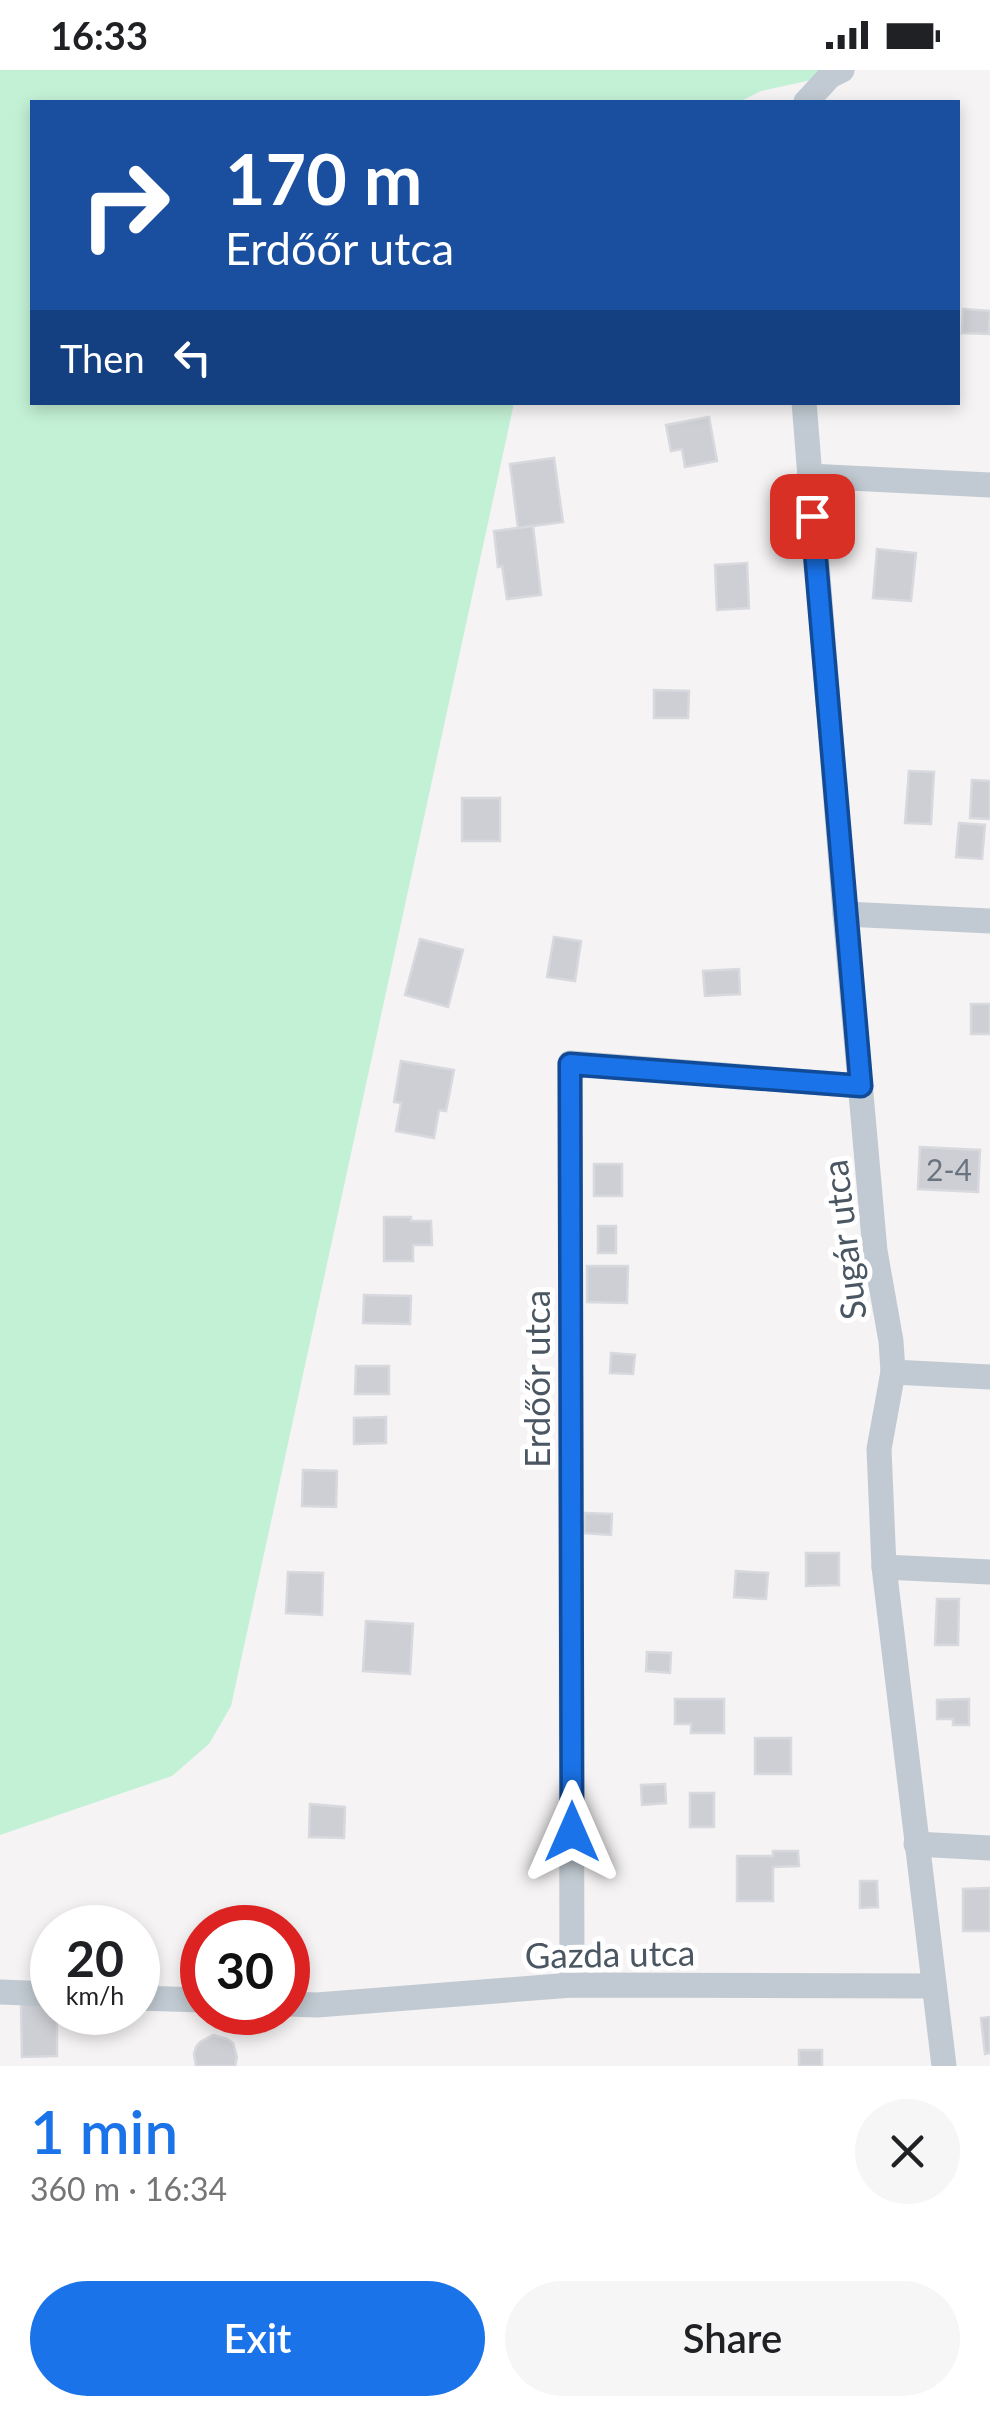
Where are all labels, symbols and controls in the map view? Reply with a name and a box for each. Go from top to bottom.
text: 16:33 [50,12,148,58]
text: 170 m [225,136,422,220]
icon: right [60,140,190,270]
text: Erdőőr utca [225,221,454,275]
icon: left [165,330,220,385]
text: Then [60,335,145,381]
pin [770,474,855,559]
icon: arrive [785,489,840,544]
house number: 2-4 [926,1151,972,1187]
street label: Sugár utca [812,1158,874,1322]
street label: Erdőőr utca [515,1290,557,1468]
position arrow [520,1780,624,1884]
speed limit sign: 30 [180,1905,310,2035]
text: 20 [66,1928,124,1988]
street label: Gazda utca [524,1931,696,1975]
text: km/h [66,1980,124,2010]
text: 1 min [30,2095,178,2167]
button: close [855,2099,960,2204]
text: 360 m · 16:34 [30,2169,227,2208]
button: Exit [30,2281,485,2396]
button: Share [505,2281,960,2396]

